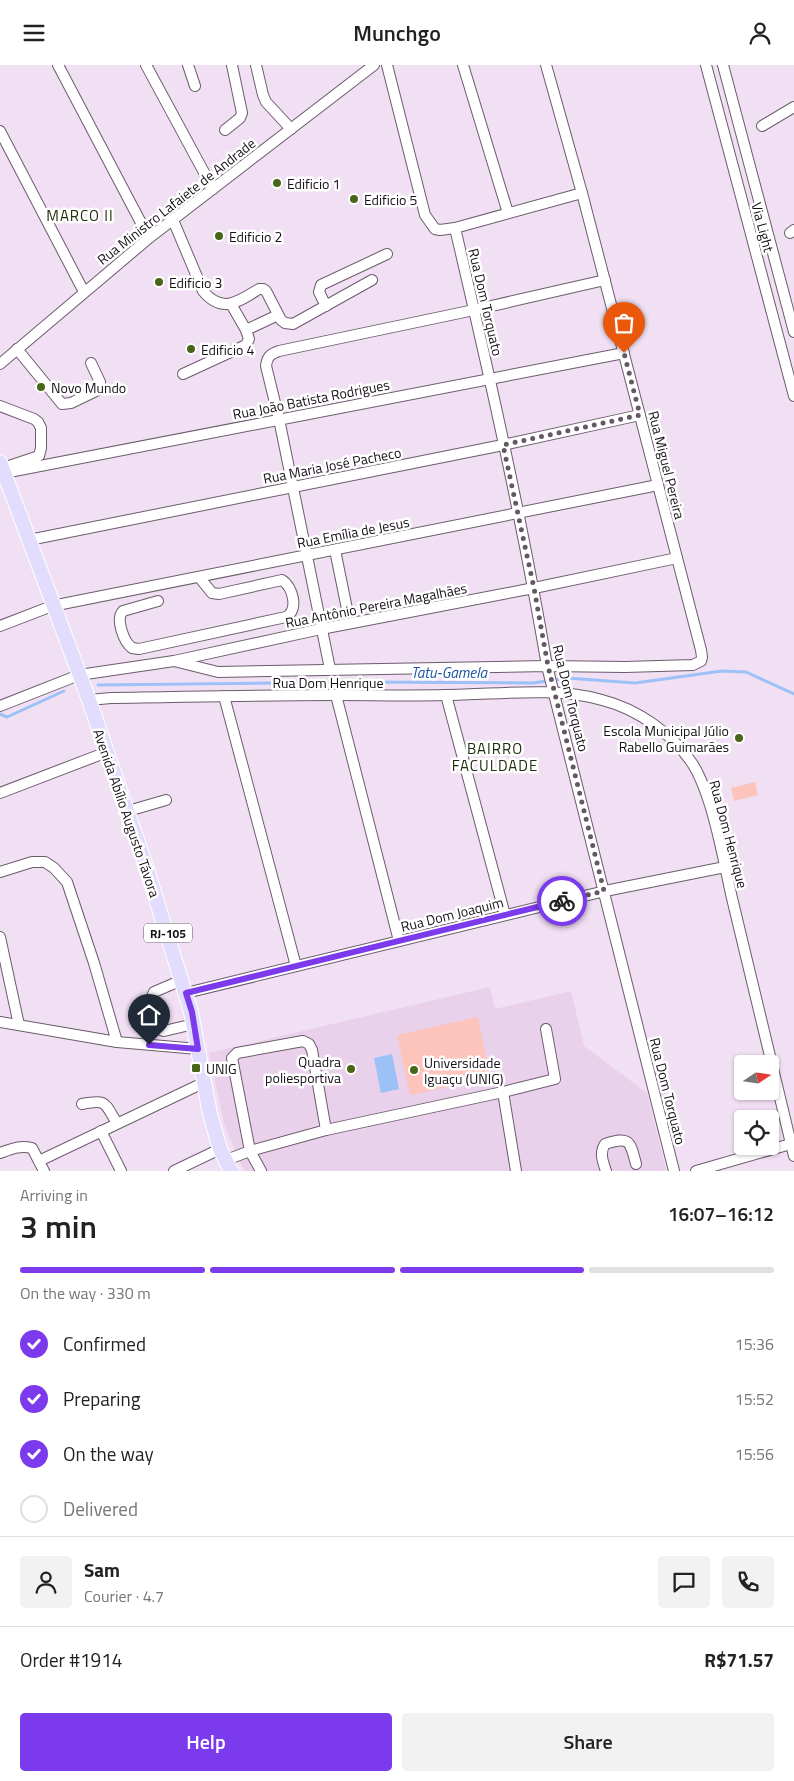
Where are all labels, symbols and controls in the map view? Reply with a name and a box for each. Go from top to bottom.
text: Munchgo [353,16,441,50]
icon: menu [20,19,48,47]
icon: person [746,19,774,47]
street label: Rua Ministro Lafaiete de Andrade [92,132,260,270]
place label: Edificio 1 [287,173,340,194]
marker: Edificio 1 [271,177,283,189]
place label: Edificio 5 [364,189,417,210]
marker: Edificio 5 [348,193,360,205]
street label: Via Light [746,200,780,254]
district label: MARCO II [46,204,114,227]
place label: Edificio 2 [229,226,282,247]
marker: Edificio 2 [213,230,225,242]
street label: Rua Dom Torquato [463,246,509,358]
place label: Edificio 3 [169,272,222,293]
marker: Edificio 3 [153,276,165,288]
pin [603,302,645,353]
icon: bag [610,309,638,337]
place label: Edificio 4 [201,339,254,360]
marker: Edificio 4 [185,343,197,355]
street label: Rua João Batista Rodrigues [231,373,391,425]
place label: Novo Mundo [51,377,126,398]
marker: Novo Mundo [35,381,47,393]
street label: Rua Miguel Pereira [643,409,691,521]
street label: Rua Maria José Pacheco [261,441,403,489]
street label: Rua Emília de Jesus [295,511,411,553]
street label: Rua Antônio Pereira Magalhães [283,577,469,633]
street label: Rua Dom Torquato [548,642,594,754]
water label: Tatu-Gamela [411,661,488,684]
street label: Rua Dom Henrique [272,672,384,693]
place label: Escola Municipal Júlio Rabello Guimarães [603,720,729,757]
street label: Avenida Abílio Augusto Távora [88,726,166,900]
marker: Escola Municipal Júlio Rabello Guimarães [733,732,745,744]
district label: BAIRRO FACULDADE [452,737,538,777]
street label: Rua Dom Henrique [704,778,754,890]
courier [537,876,587,926]
icon: bike [548,887,576,915]
street label: Rua Dom Joaquim [398,891,506,937]
road number: RJ-105 [144,923,192,943]
pin [128,994,170,1045]
icon: home [135,1001,163,1029]
street label: Rua Dom Torquato [645,1035,691,1147]
place label: Quadra poliesportiva [265,1051,341,1088]
place label: Universidade Iguaçu (UNIG) [424,1052,504,1089]
north arrow [734,1055,779,1100]
map controls [734,1055,779,1155]
place label: UNIG [206,1058,237,1079]
marker: UNIG [190,1062,202,1074]
marker: Quadra poliesportiva [345,1063,357,1075]
marker: Universidade Iguaçu (UNIG) [408,1064,420,1076]
button: locate [734,1110,779,1155]
text: Arriving in [20,1183,88,1207]
text: 16:07–16:12 [668,1199,774,1228]
text: 3 min [20,1202,97,1250]
text: On the way · 330 m [20,1281,151,1305]
text: Confirmed [63,1329,146,1358]
icon: check [20,1330,48,1358]
text: 15:36 [735,1332,774,1356]
text: Preparing [63,1384,140,1413]
icon: check [20,1385,48,1413]
text: 15:52 [735,1387,774,1411]
text: On the way [63,1439,154,1468]
icon: check [20,1440,48,1468]
text: 15:56 [735,1442,774,1466]
text: Delivered [63,1494,138,1523]
text: Sam [84,1555,120,1584]
button: person [20,1556,72,1608]
button: chat [658,1556,710,1608]
button: phone [722,1556,774,1608]
text: Courier · 4.7 [84,1584,164,1608]
text: Order #1914 [20,1645,122,1674]
text: R$71.57 [704,1645,774,1674]
button: Help [20,1713,392,1771]
button: Share [402,1713,774,1771]

